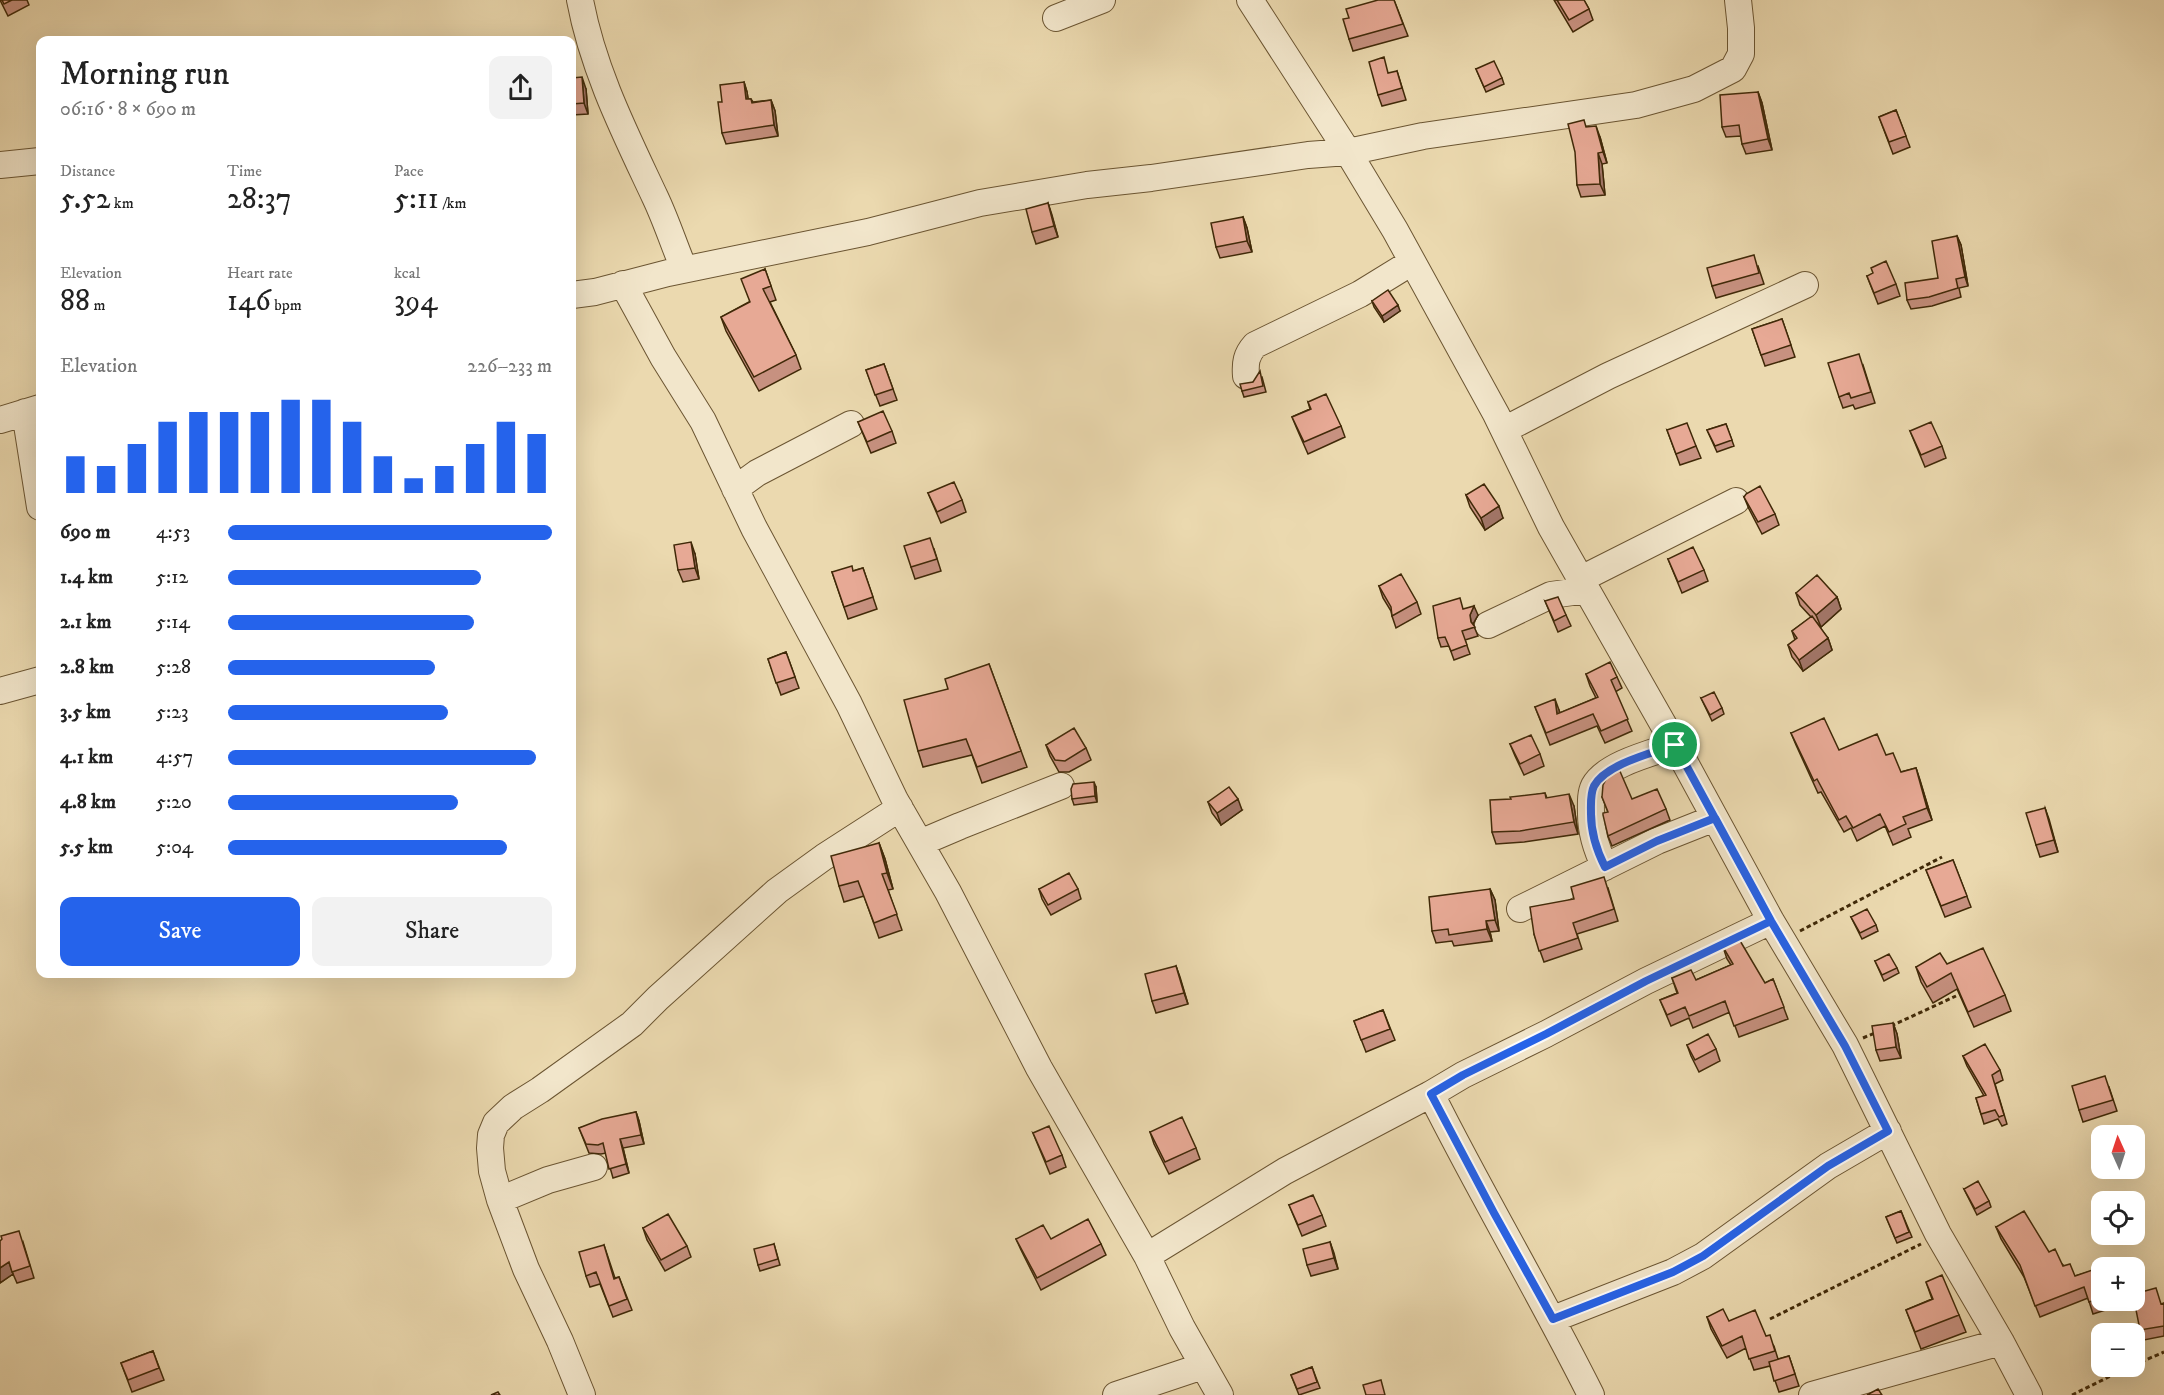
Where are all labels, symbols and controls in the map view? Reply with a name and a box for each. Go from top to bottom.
text: Morning run [60,54,229,95]
button: share [489,56,552,119]
text: 06:16 · 8 × 690 m [60,97,196,122]
text: Distance [60,161,115,181]
text: Time [227,161,262,181]
text: Pace [394,161,424,181]
text: 5.52 [60,181,110,218]
text: 28:37 [227,181,292,218]
text: 5:11 [394,181,439,218]
text: km [110,193,134,213]
text: /km [439,193,467,213]
text: Elevation [60,263,122,283]
text: Heart rate [227,263,293,283]
text: kcal [394,263,420,283]
text: 88 [60,283,90,320]
text: 146 [227,283,271,320]
text: 394 [394,283,437,320]
text: m [90,295,105,315]
text: bpm [271,295,302,315]
text: Elevation [60,354,137,379]
text: 226–233 m [467,354,552,379]
text: 690 m [60,520,110,545]
text: 4:53 [156,520,190,545]
text: 1.4 km [60,565,113,590]
text: 5:12 [156,565,188,590]
text: 2.1 km [60,610,111,635]
text: 5:14 [156,610,190,635]
text: 2.8 km [60,655,114,680]
text: 5:28 [156,655,191,680]
text: 3.5 km [60,700,111,725]
text: 5:23 [156,700,188,725]
pin [1649,719,1700,770]
icon: arrive [1658,728,1691,761]
text: 4.1 km [60,745,113,770]
text: 4:57 [156,745,193,770]
text: 4.8 km [60,790,116,815]
text: 5:20 [156,790,192,815]
text: 5.5 km [60,835,113,860]
text: 5:04 [156,835,193,860]
button: Save [60,897,300,966]
button: Share [312,897,552,966]
north arrow [2091,1125,2145,1179]
map controls [2091,1125,2145,1377]
button: locate [2091,1191,2145,1245]
button: + [2091,1257,2145,1311]
button: − [2091,1323,2145,1377]

